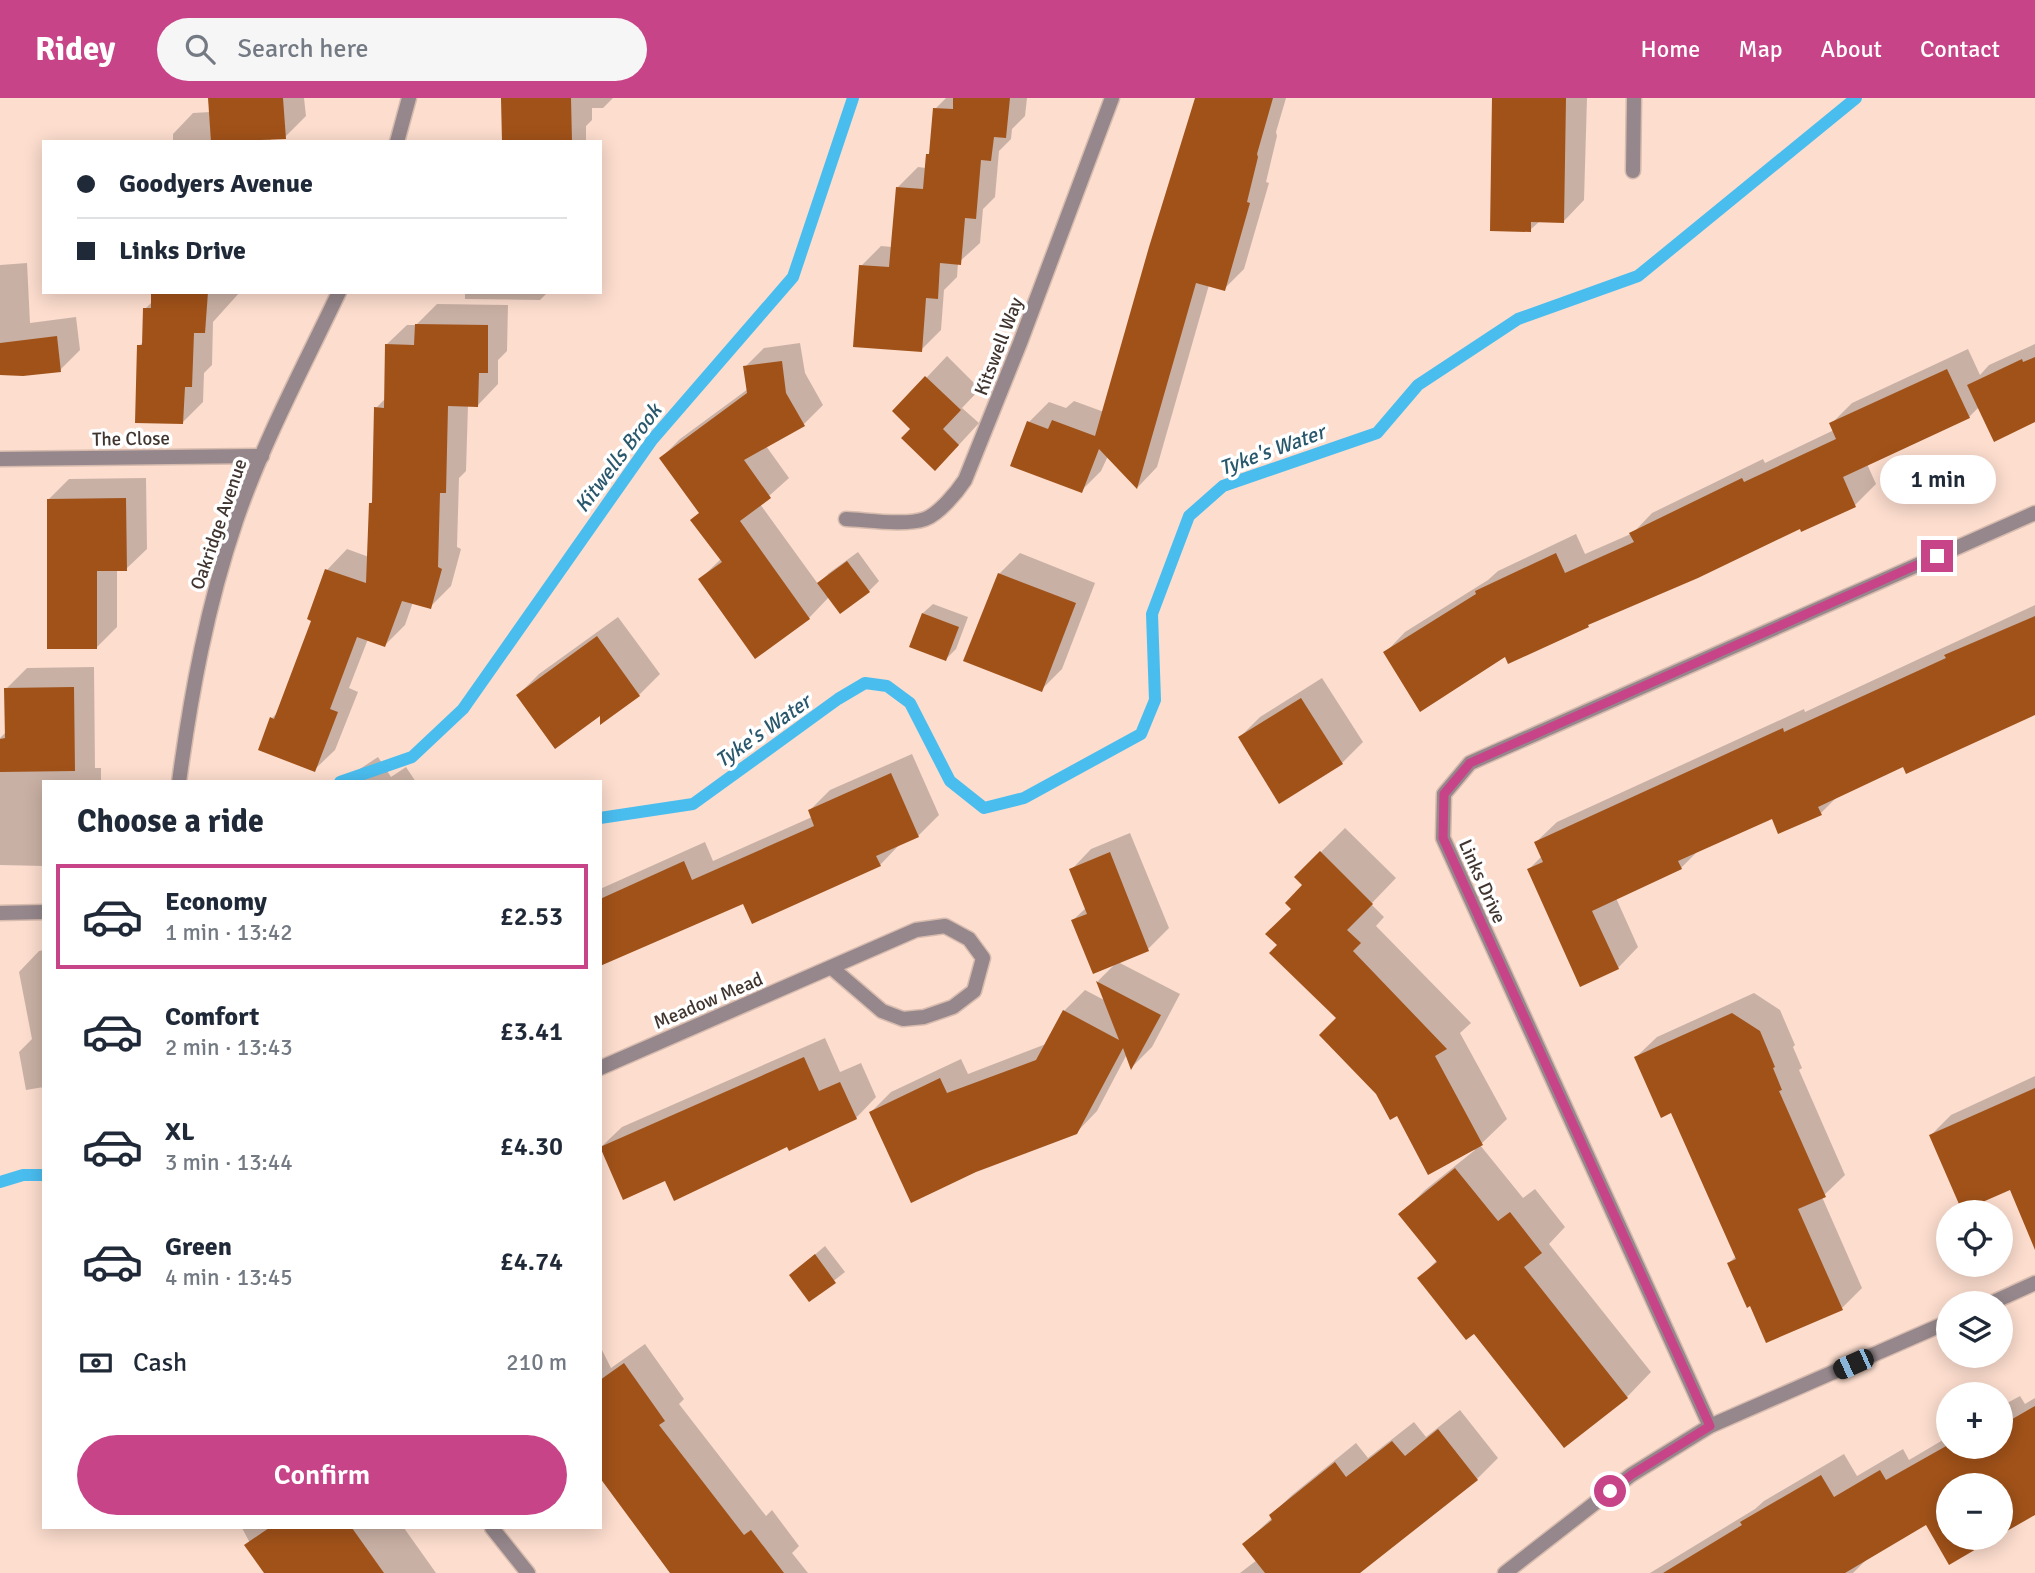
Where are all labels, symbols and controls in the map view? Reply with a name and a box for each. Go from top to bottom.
search box [157,18,647,81]
text: Ridey [35,29,115,70]
icon: search [181,30,219,68]
text: Search here [237,33,369,65]
text: Home [1640,34,1700,64]
text: Map [1738,34,1783,64]
text: About [1821,34,1882,64]
text: Contact [1920,34,2000,64]
text: Goodyers Avenue [119,168,313,200]
text: Links Drive [119,235,246,267]
street label: Kitswell Way [969,294,1029,399]
water label: Kitwells Brook [569,397,669,517]
water label: Tyke's Water [1216,418,1331,481]
street label: The Close [92,426,170,452]
callout: 1 min [1879,454,1995,504]
street label: Oakridge Avenue [185,456,253,593]
text: 1 min [1910,465,1966,494]
route end [1921,540,1953,572]
water label: Tyke's Water [710,687,818,773]
text: Choose a ride [77,802,264,841]
street label: Links Drive [1453,836,1511,927]
icon: car [81,885,144,948]
text: Economy [165,886,267,918]
text: £2.53 [500,901,563,933]
text: 1 min · 13:42 [165,918,293,947]
street label: Meadow Mead [650,967,767,1035]
icon: car [81,1000,144,1063]
text: Comfort [165,1001,259,1033]
text: £3.41 [500,1016,563,1048]
text: 2 min · 13:43 [165,1033,293,1062]
icon: car [81,1115,144,1178]
text: XL [165,1116,195,1148]
text: £4.30 [500,1131,563,1163]
text: 3 min · 13:44 [165,1148,293,1177]
map controls [1936,1200,2013,1550]
button: locate [1936,1200,2013,1277]
icon: car [81,1230,144,1293]
text: Green [165,1231,232,1263]
text: £4.74 [500,1246,563,1278]
text: 4 min · 13:45 [165,1263,293,1292]
button: layers [1936,1291,2013,1368]
icon: cash [77,1344,115,1382]
car [1830,1346,1877,1382]
text: Cash [133,1347,187,1379]
text: 210 m [506,1348,567,1377]
button: + [1936,1382,2013,1459]
button: Confirm [77,1435,567,1515]
button: − [1936,1473,2013,1550]
route start [1594,1475,1626,1507]

